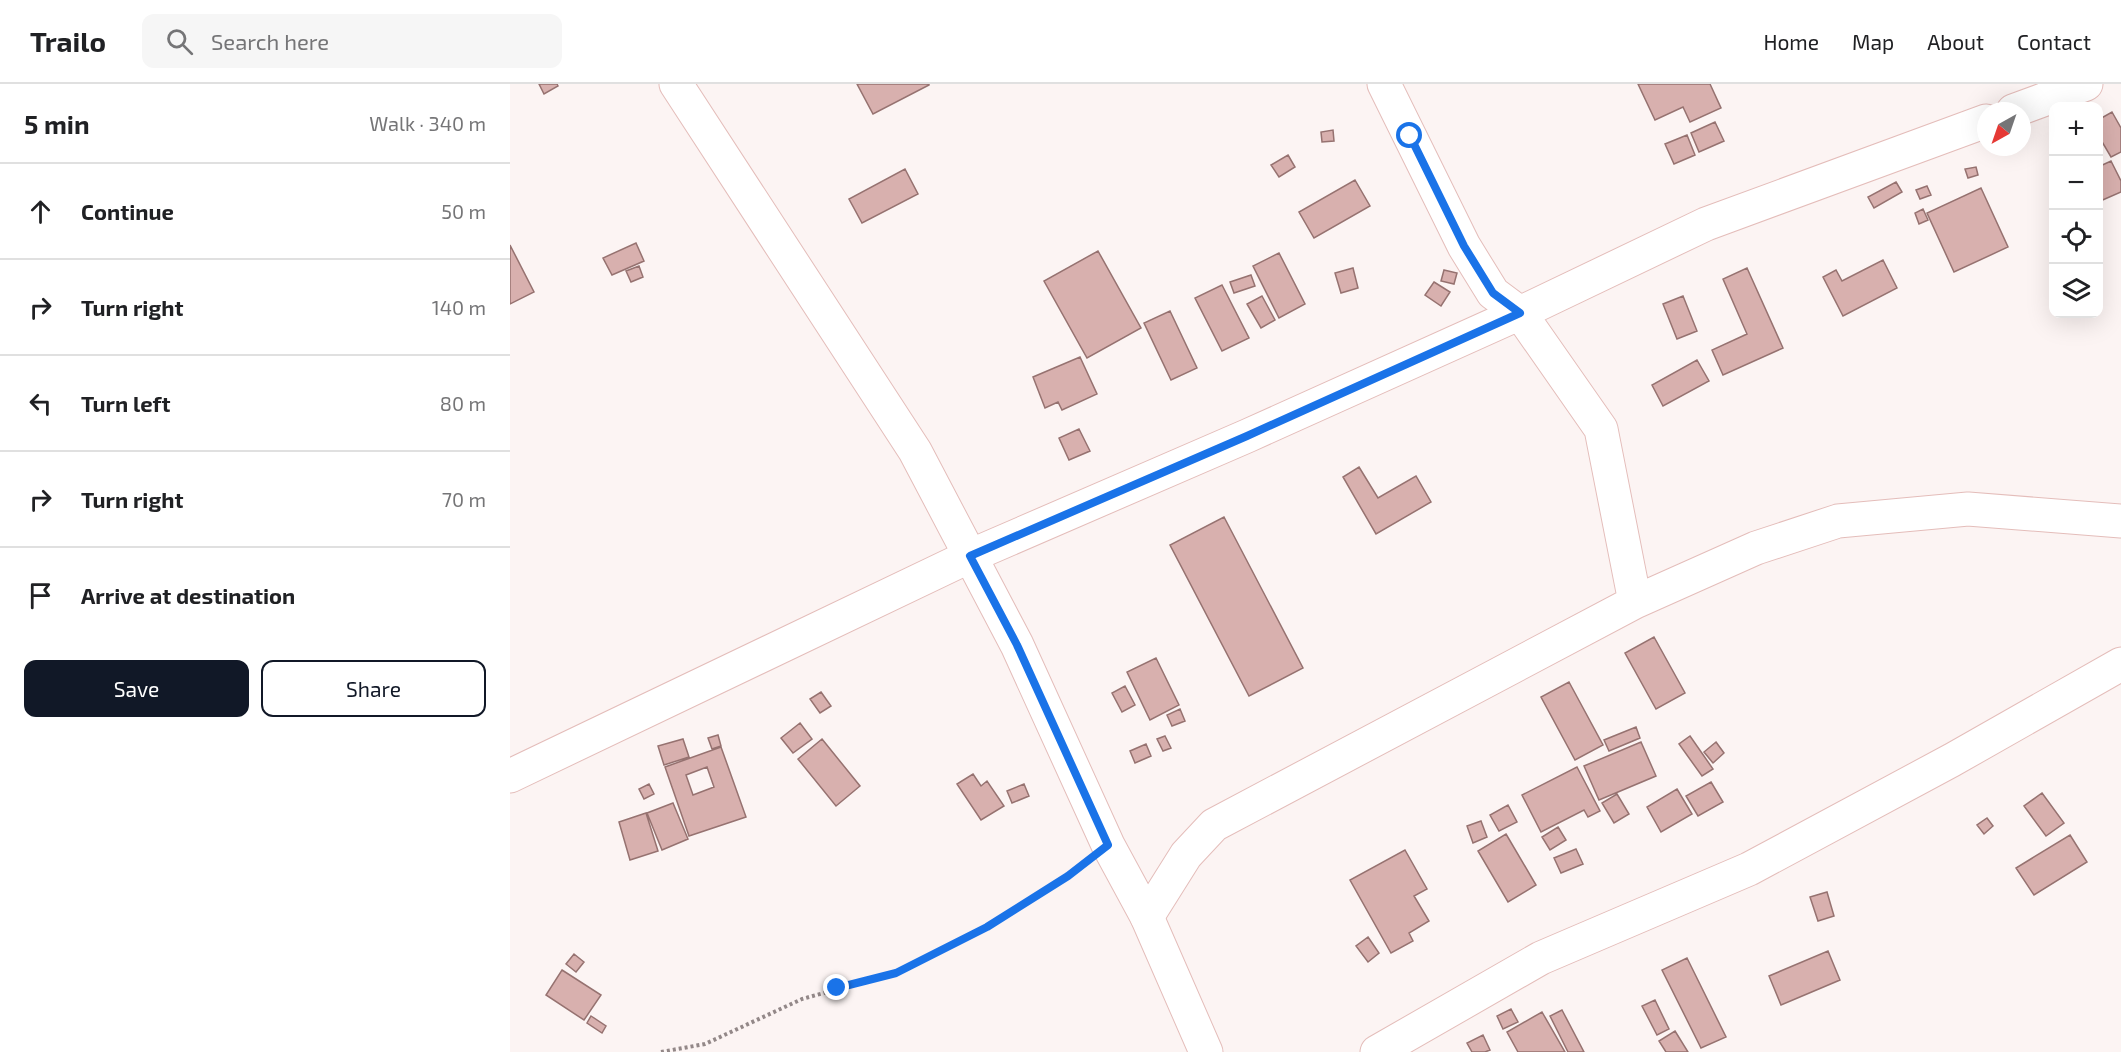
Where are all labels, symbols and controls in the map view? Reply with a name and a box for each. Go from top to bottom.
search box [142,14,562,68]
text: Trailo [30,24,106,58]
icon: search [163,25,196,58]
text: Search here [211,28,329,54]
text: Home [1763,29,1819,54]
text: Map [1852,29,1894,54]
text: About [1927,29,1984,54]
text: Contact [2017,29,2091,54]
north arrow [1977,102,2031,156]
map controls [2049,102,2103,318]
button: + [2049,102,2103,156]
text: 5 min [24,108,90,139]
text: Walk · 340 m [369,111,486,135]
route start [1396,122,1422,148]
button: − [2049,156,2103,210]
icon: ahead [24,195,57,228]
text: Continue [81,198,174,224]
text: 50 m [441,199,486,223]
button: locate [2049,210,2103,264]
button: layers [2049,264,2103,318]
icon: right [24,291,57,324]
text: Turn right [81,294,183,320]
text: 140 m [432,295,486,319]
icon: left [24,387,57,420]
text: Turn left [81,390,170,416]
text: 80 m [440,391,486,415]
icon: right [24,483,57,516]
text: Turn right [81,486,183,512]
text: 70 m [442,487,486,511]
icon: arrive [24,579,57,612]
text: Arrive at destination [81,582,295,608]
button: Save [24,660,249,717]
button: Share [261,660,486,717]
route end [823,974,849,1000]

